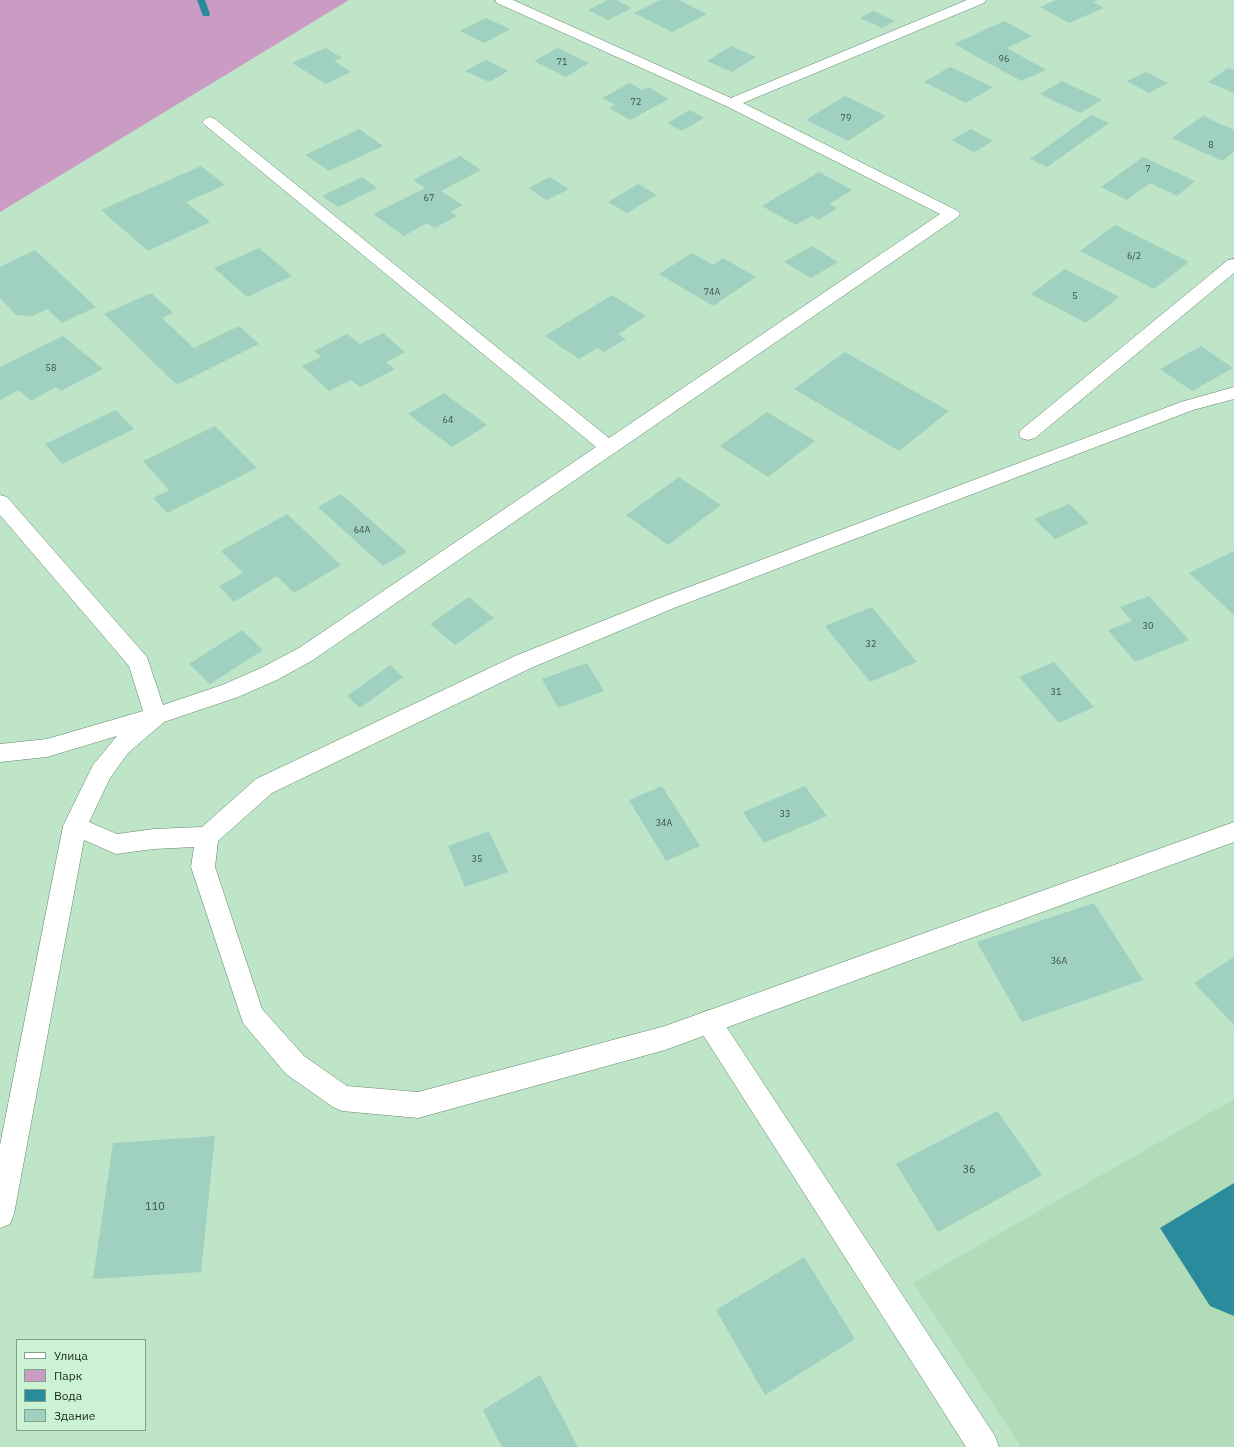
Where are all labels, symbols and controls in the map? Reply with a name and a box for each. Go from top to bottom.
house number: 96 [999,54,1009,64]
house number: 71 [557,57,567,67]
house number: 72 [631,97,641,107]
house number: 79 [841,113,851,123]
house number: 8 [1208,140,1214,150]
house number: 7 [1145,164,1151,174]
house number: 67 [424,193,434,203]
house number: 6/2 [1127,251,1141,261]
house number: 74А [704,287,720,297]
house number: 5 [1072,291,1078,301]
house number: 58 [46,363,56,373]
house number: 64 [443,415,453,425]
house number: 64А [354,525,370,535]
house number: 30 [1143,621,1153,631]
house number: 32 [866,639,876,649]
house number: 31 [1051,687,1061,697]
house number: 33 [780,809,790,819]
house number: 34А [656,818,672,828]
house number: 35 [472,854,482,864]
house number: 36А [1051,956,1067,966]
house number: 36 [962,1163,976,1177]
house number: 110 [145,1200,165,1214]
legend [16,1339,146,1431]
text: Улица [54,1348,88,1363]
text: Парк [54,1368,82,1383]
text: Вода [54,1388,82,1403]
text: Здание [54,1408,95,1423]

